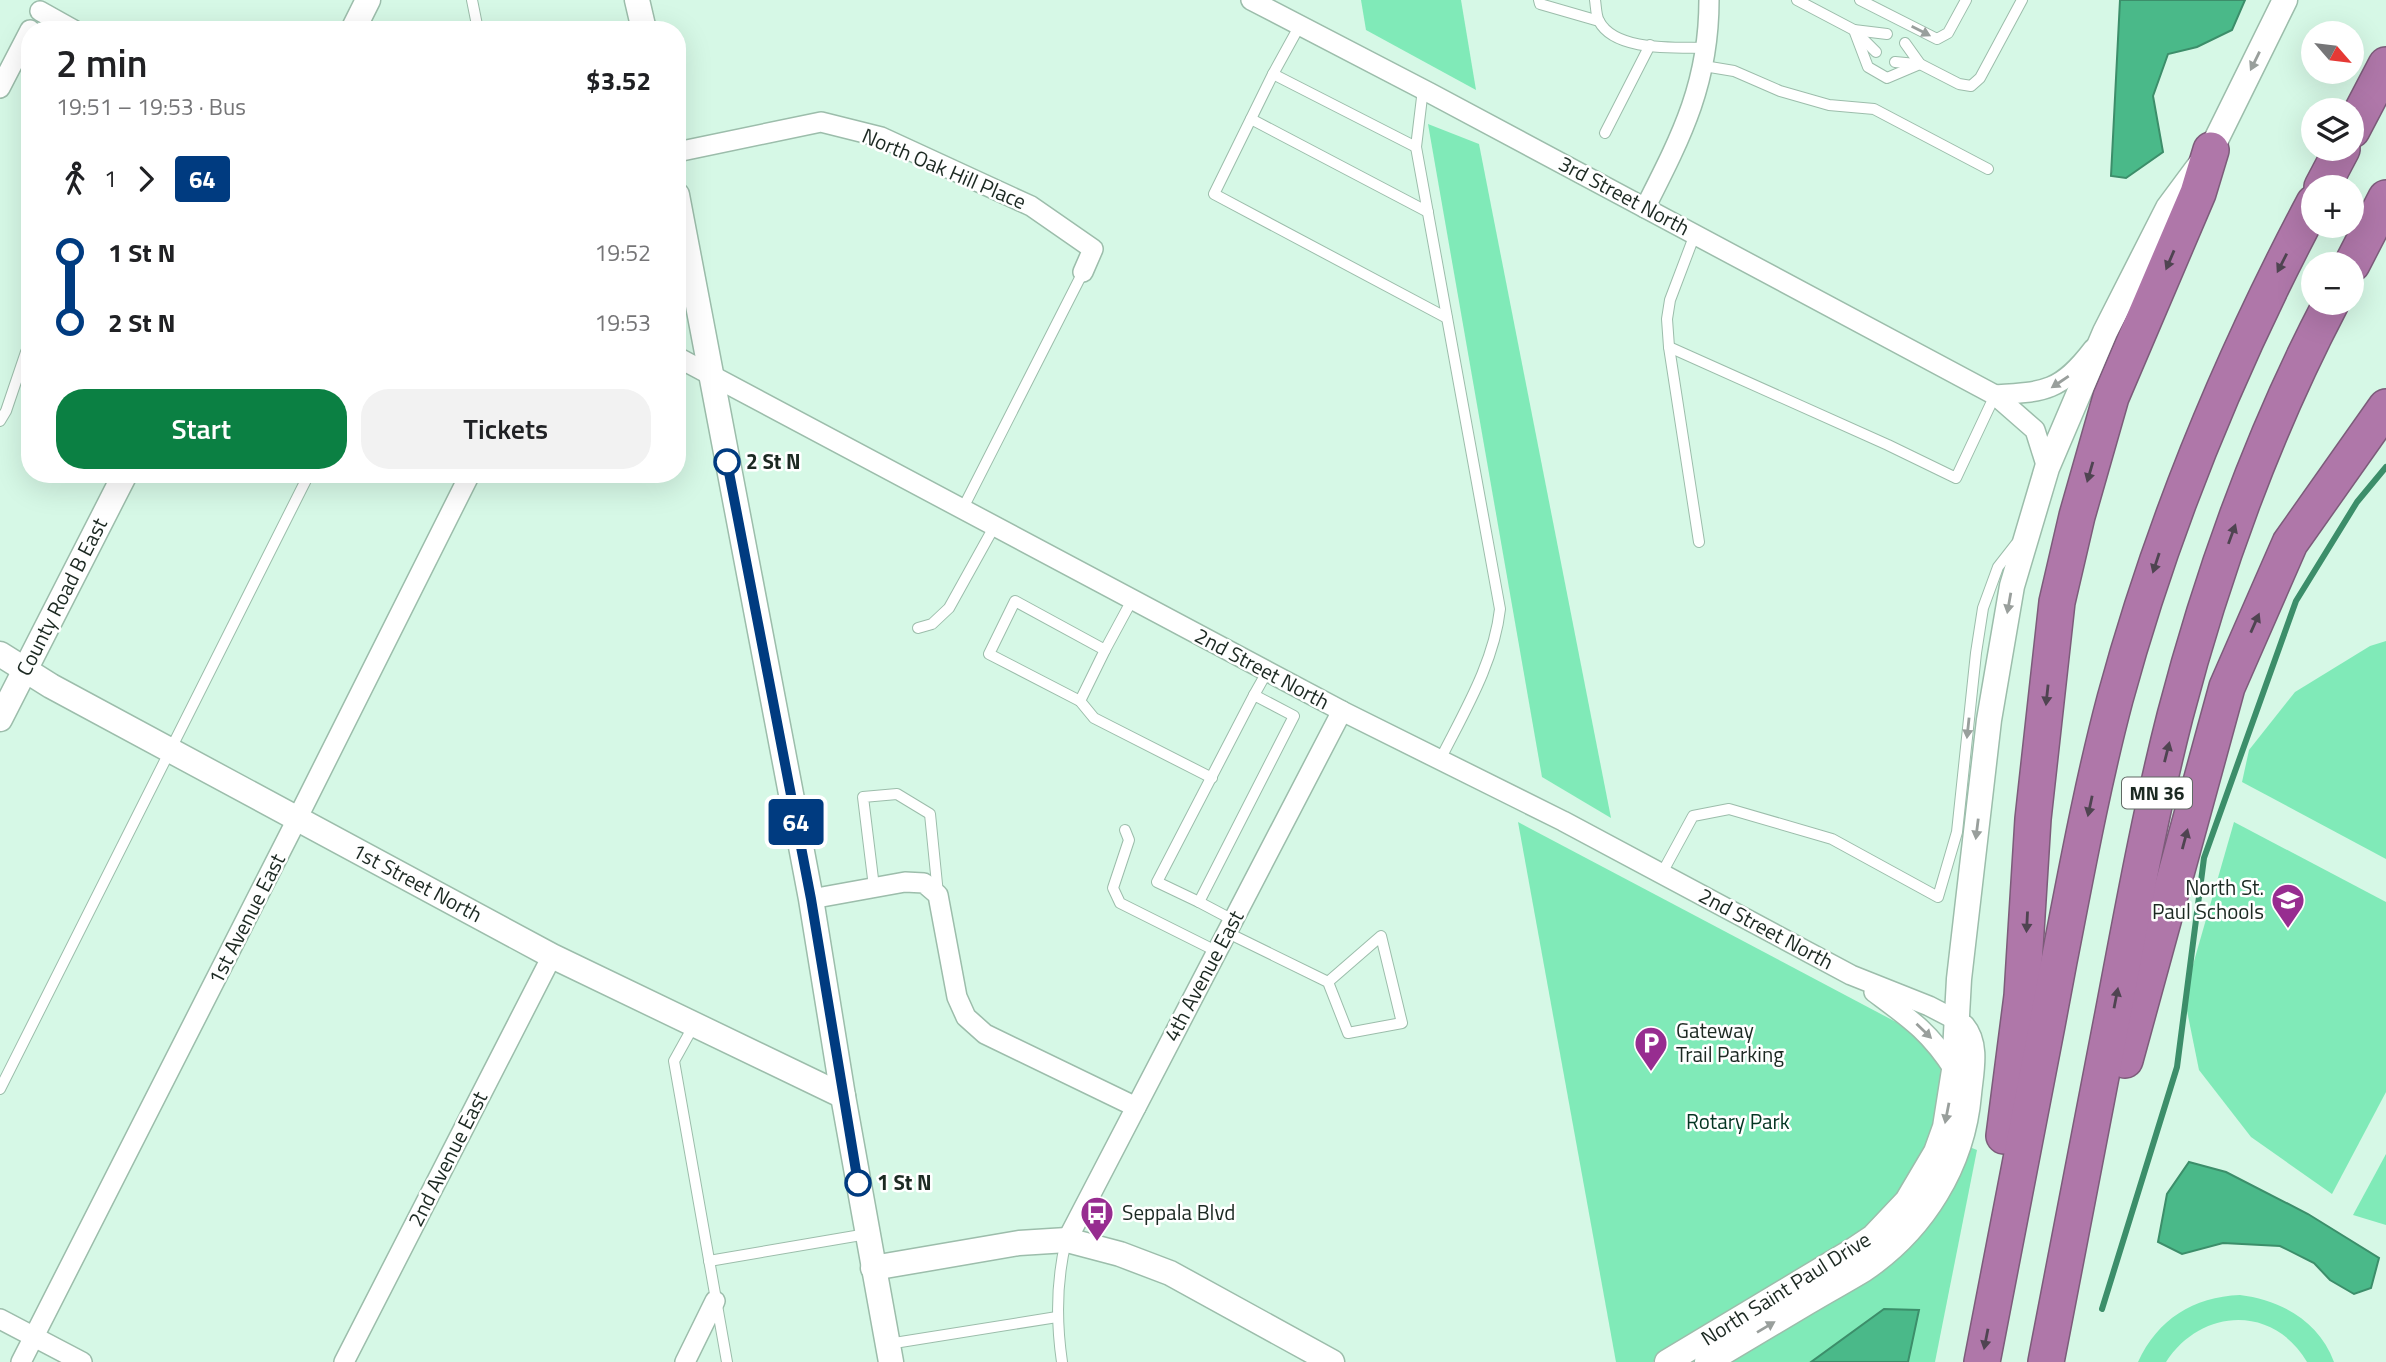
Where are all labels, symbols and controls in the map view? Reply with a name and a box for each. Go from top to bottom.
north arrow [2301,21,2364,84]
map controls [2301,21,2364,315]
one-way arrow [1911,25,1931,37]
text: 2 min [56,34,147,92]
one-way arrow [2249,51,2260,71]
text: $3.52 [586,61,651,100]
text: 19:51 – 19:53 · Bus [56,89,246,124]
button: layers [2301,98,2364,161]
street label: North Oak Hill Place [857,119,1031,217]
street label: 3rd Street North [1553,147,1696,243]
icon: walk [56,160,94,198]
icon: forward [127,160,165,198]
text: 1 [104,161,117,196]
text: 64 [189,161,216,197]
button: + [2301,175,2364,238]
text: 1 St N [108,233,176,272]
text: 19:52 [594,235,651,270]
one-way arrow [2164,250,2176,270]
button: − [2301,252,2364,315]
one-way arrow [2276,253,2288,273]
text: 2 St N [108,303,176,342]
text: 19:53 [594,305,651,340]
one-way arrow [2051,375,2069,389]
button: Start [56,389,347,469]
button: Tickets [361,389,651,469]
place label: 2 St N [746,445,801,477]
marker: 2 St N [714,449,740,475]
one-way arrow [2084,462,2094,483]
street label: County Road B East [7,511,115,681]
one-way arrow [2226,523,2237,544]
one-way arrow [2151,553,2161,574]
one-way arrow [2003,593,2014,615]
one-way arrow [2250,612,2261,633]
street label: 2nd Street North [1189,619,1336,717]
one-way arrow [2041,685,2052,707]
one-way arrow [1962,718,1973,740]
one-way arrow [2161,740,2172,762]
road number: MN 36 [2122,778,2192,808]
one-way arrow [2085,795,2096,817]
line badge: 64 [764,799,828,845]
text: 64 [783,804,809,840]
one-way arrow [1971,818,1982,840]
one-way arrow [2180,827,2191,849]
street label: 1st Street North [347,834,488,930]
street label: 1st Avenue East [199,847,293,990]
place label: North St. Paul Schools [2152,871,2264,927]
street label: 2nd Street North [1693,879,1840,977]
school or university icon: North St. Paul Schools [2269,881,2307,930]
street label: 4th Avenue East [1155,904,1251,1047]
one-way arrow [2021,911,2032,933]
one-way arrow [2110,987,2121,1009]
place label: Gateway Trail Parking [1676,1014,1784,1070]
one-way arrow [1916,1022,1933,1039]
parking icon: Gateway Trail Parking [1632,1024,1670,1073]
street label: 2nd Avenue East [399,1085,495,1232]
one-way arrow [1942,1102,1953,1124]
park label: Rotary Park [1686,1105,1790,1137]
place label: 1 St N [877,1166,932,1198]
marker: 1 St N [845,1170,871,1196]
bus stop icon: Seppala Blvd [1078,1194,1116,1243]
place label: Seppala Blvd [1122,1196,1235,1228]
street label: North Saint Paul Drive [1694,1223,1877,1353]
one-way arrow [1756,1321,1775,1333]
one-way arrow [1981,1328,1992,1350]

